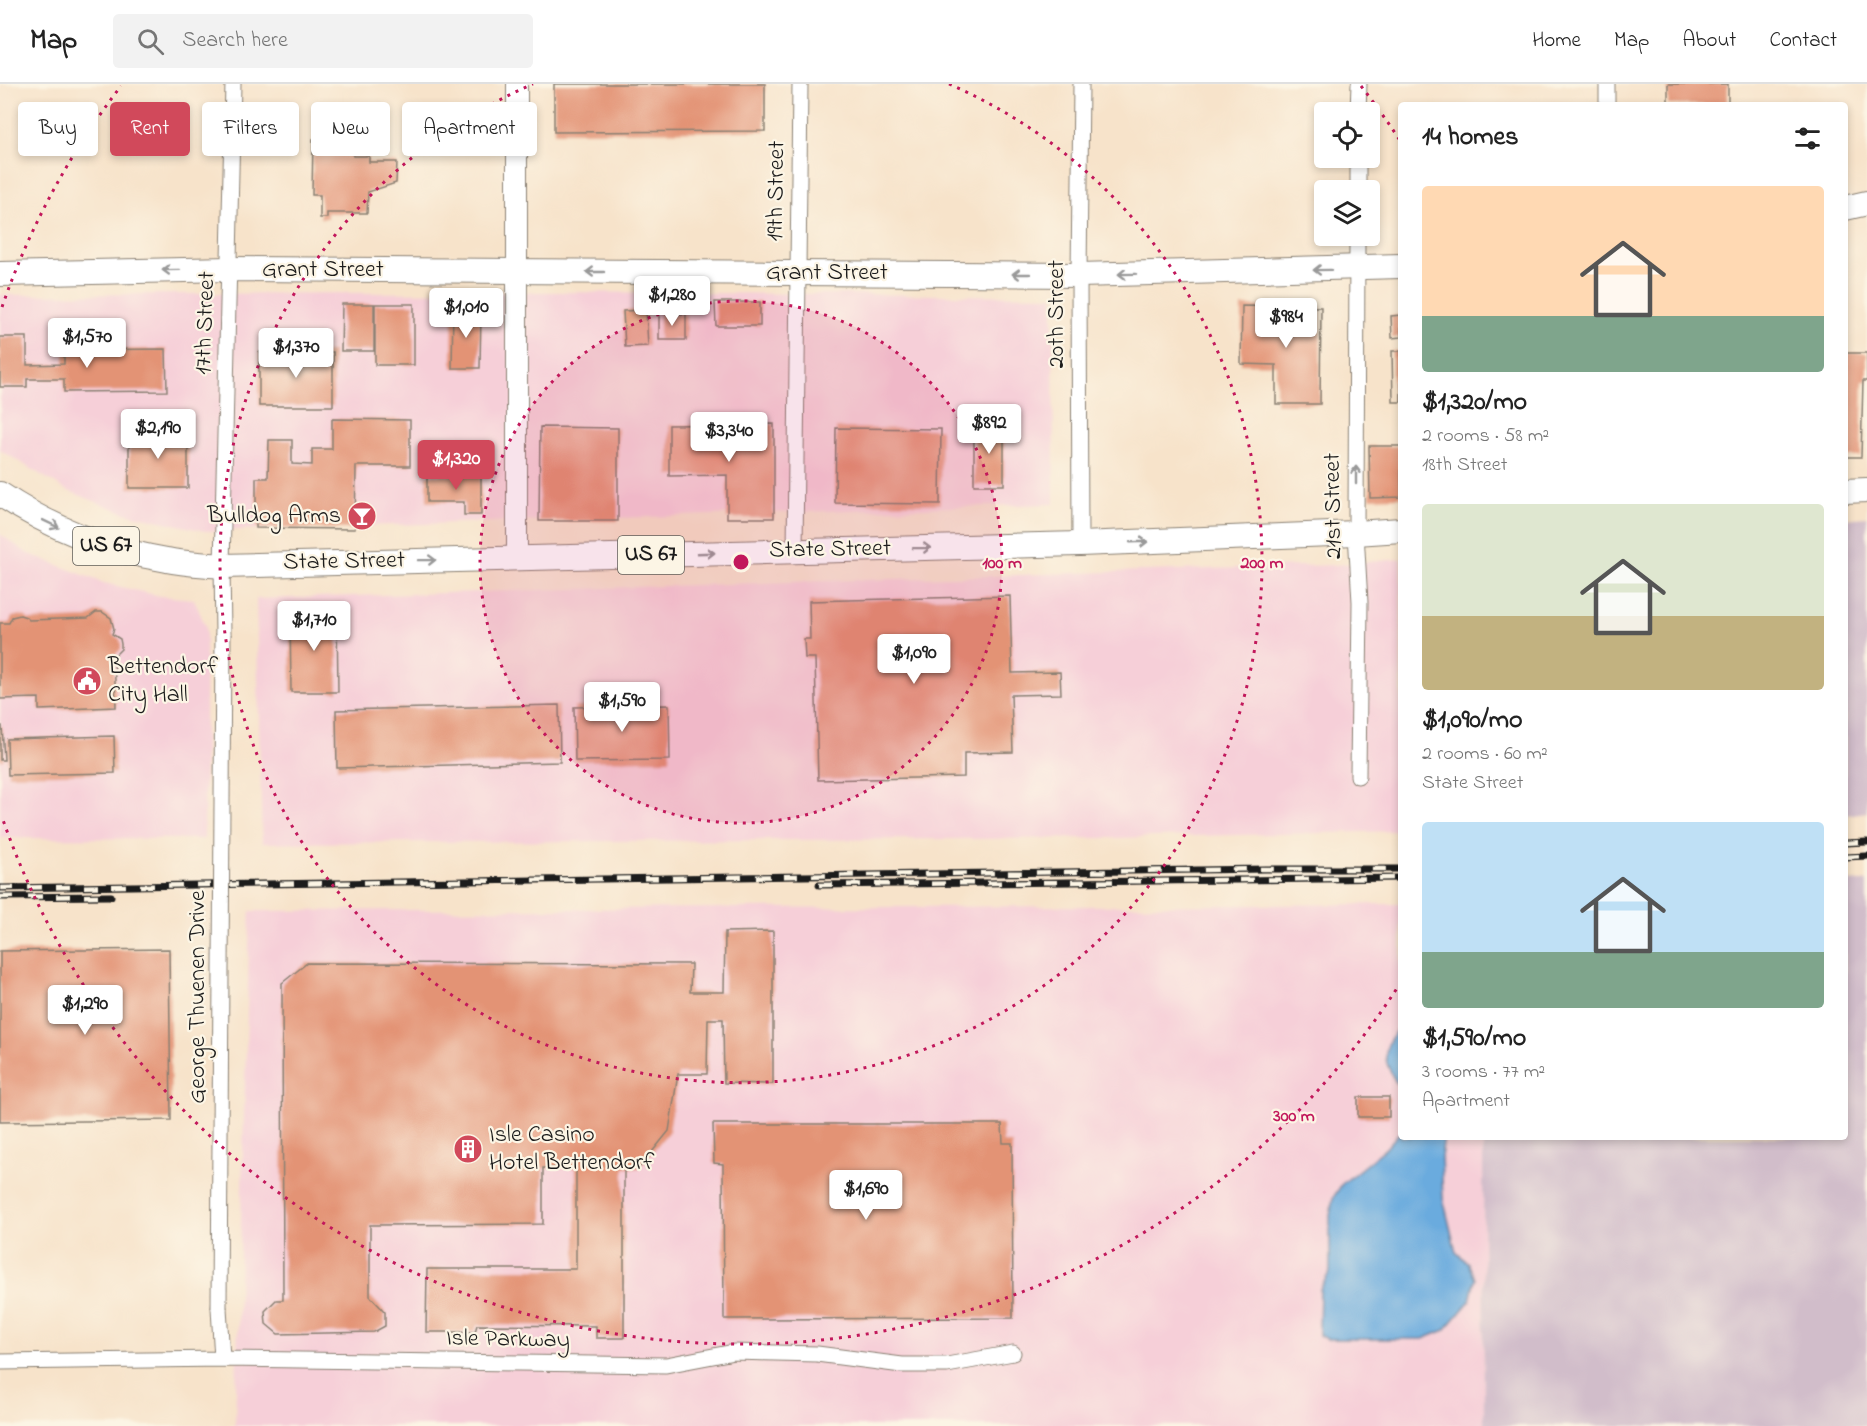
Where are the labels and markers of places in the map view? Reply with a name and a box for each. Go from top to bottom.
pin: $1,280 [623,276,721,327]
pin: $1,010 [417,288,515,339]
pin: $984 [1250,298,1322,349]
pin: $1,570 [38,318,136,369]
pin: $1,370 [247,328,345,379]
pin: $892 [953,404,1025,455]
pin: $2,190 [109,409,207,460]
pin: $3,340 [680,412,778,463]
pin: $1,320 [407,440,505,491]
place label: Bulldog Arms [206,499,341,534]
bar icon: Bulldog Arms [346,500,378,532]
centre of rings [731,552,751,572]
pin: $1,710 [265,601,363,652]
pin: $1,090 [865,634,963,685]
place label: Bettendorf City Hall [107,650,219,714]
public building icon: Bettendorf City Hall [71,665,103,697]
pin: $1,590 [573,682,671,733]
pin: $1,290 [36,985,134,1036]
place label: Isle Casino Hotel Bettendorf [489,1118,655,1181]
building icon: Isle Casino Hotel Bettendorf [452,1133,484,1165]
pin: $1,690 [817,1170,915,1221]

